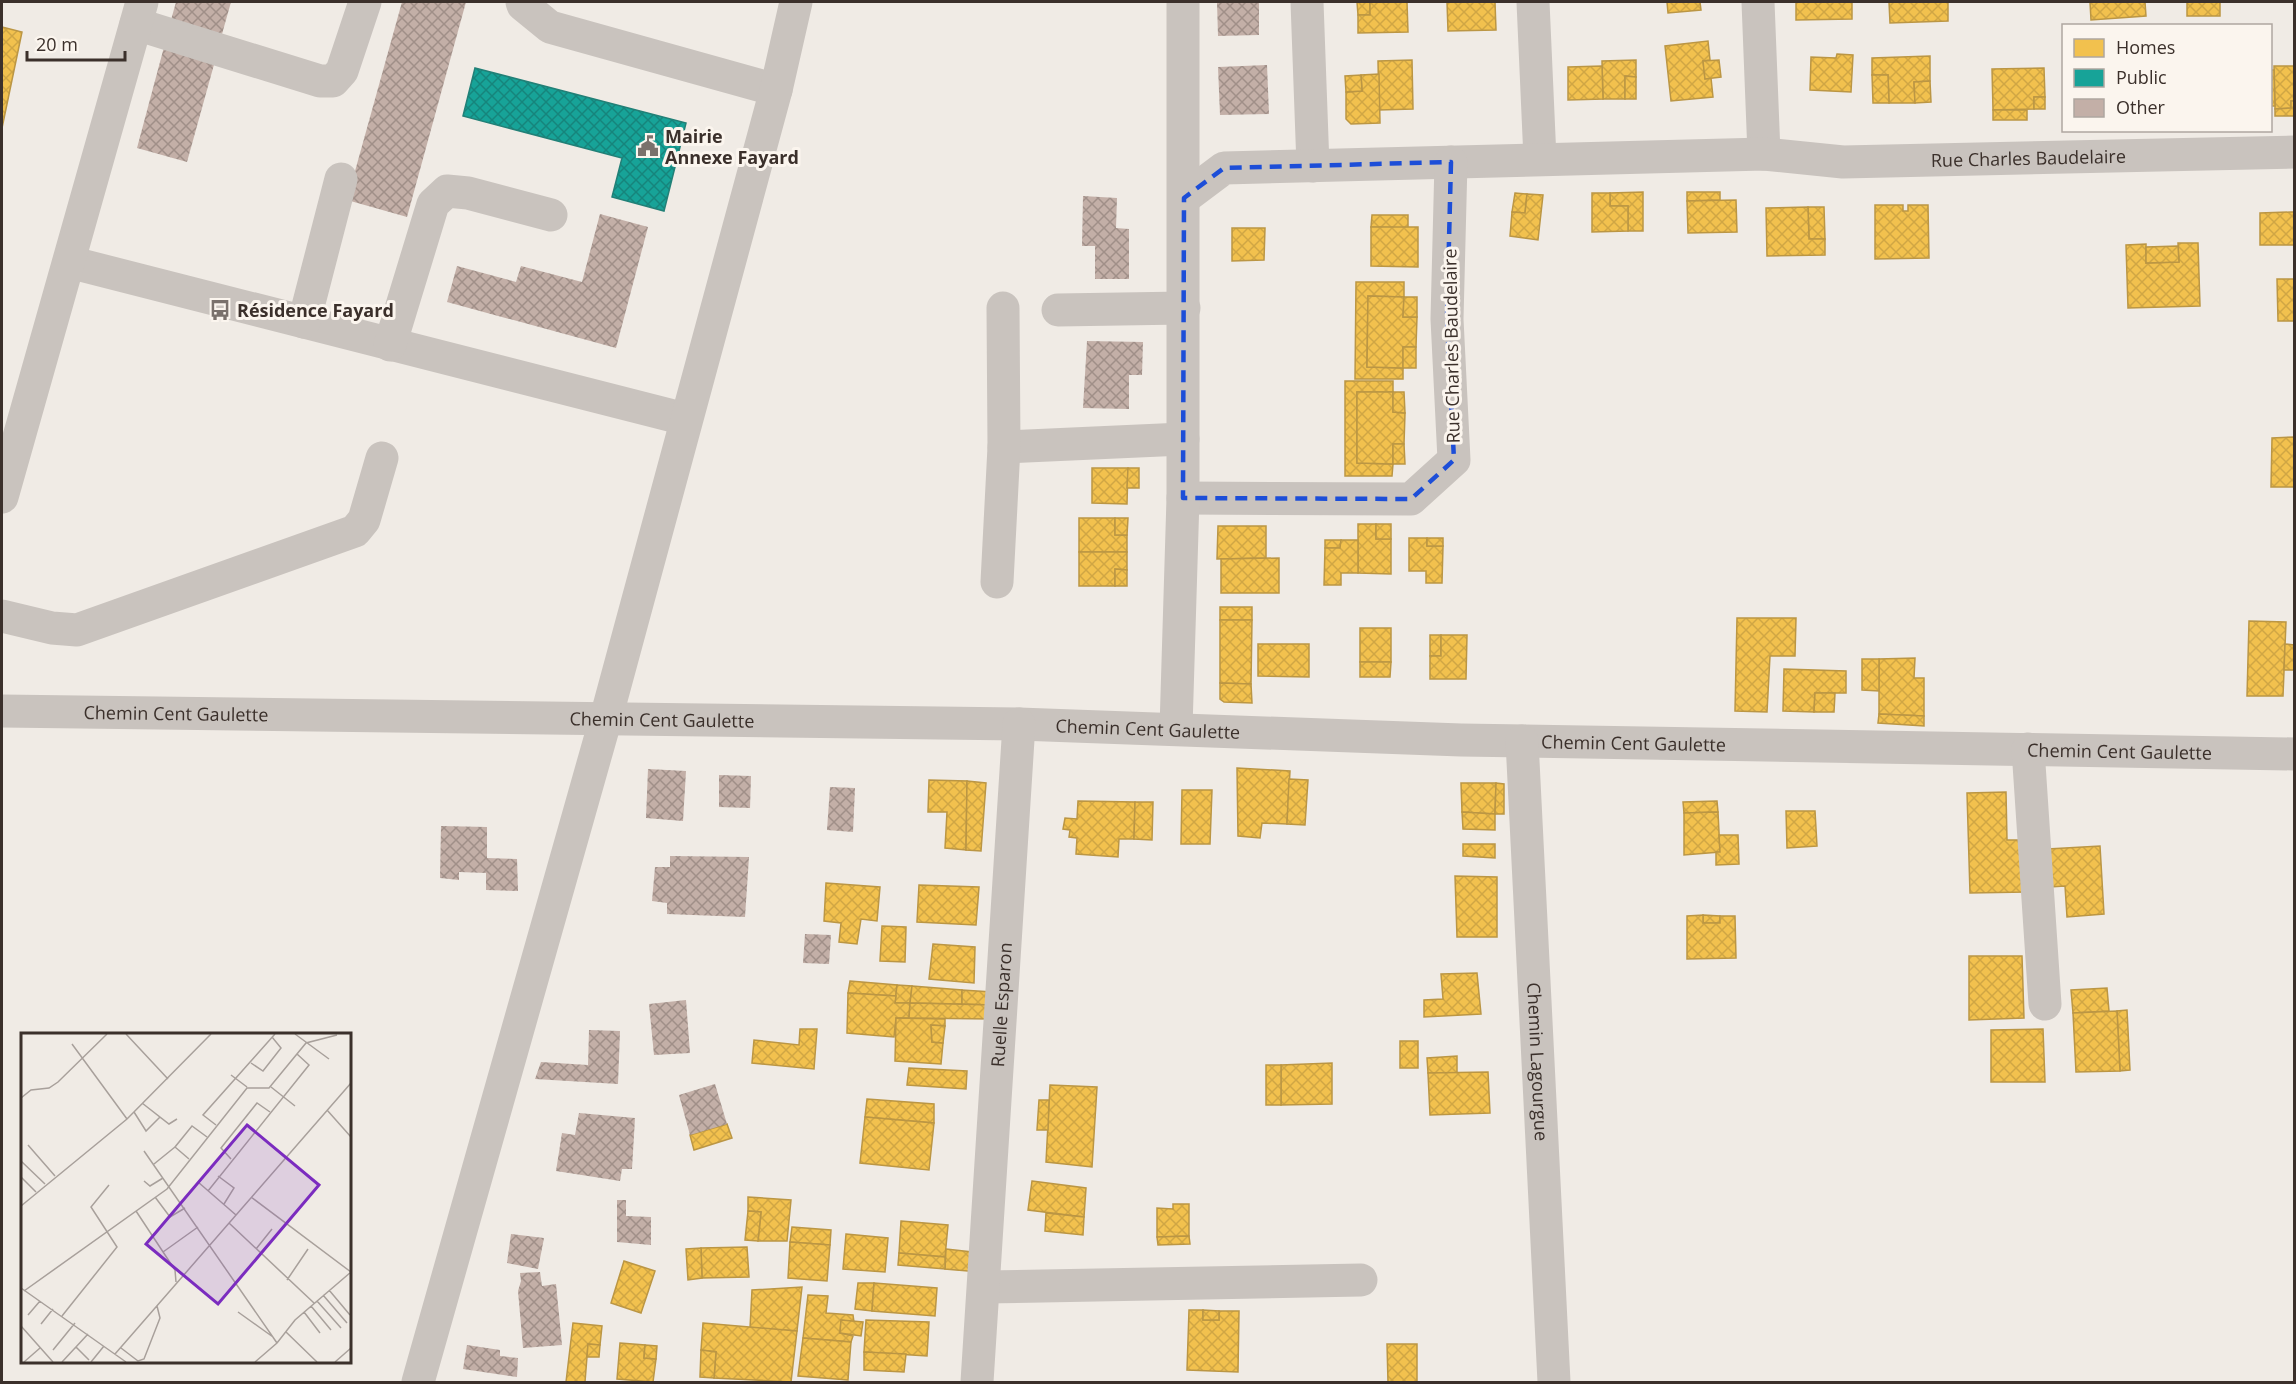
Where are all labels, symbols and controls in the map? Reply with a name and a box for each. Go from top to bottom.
scale bar [27,24,124,62]
legend [2062,24,2272,132]
text: 20 m [36,32,78,56]
text: Homes [2116,35,2175,59]
text: Public [2116,65,2167,89]
text: Other [2116,95,2166,119]
place label: Mairie Annexe Fayard [665,124,799,169]
public building icon: Mairie Annexe Fayard [636,134,660,158]
street label: Rue Charles Baudelaire [1931,144,2126,172]
street label: Rue Charles Baudelaire [1437,248,1465,444]
bus stop icon: Résidence Fayard [208,298,232,322]
place label: Résidence Fayard [237,298,394,322]
street label: Chemin Cent Gaulette [83,700,269,726]
street label: Chemin Cent Gaulette [569,706,755,733]
street label: Chemin Cent Gaulette [1055,713,1241,744]
street label: Chemin Cent Gaulette [1541,729,1726,756]
street label: Chemin Cent Gaulette [2027,738,2212,765]
street label: Ruelle Esparon [985,942,1017,1068]
street label: Chemin Lagourgue [1522,982,1554,1142]
inset map [21,1033,351,1363]

